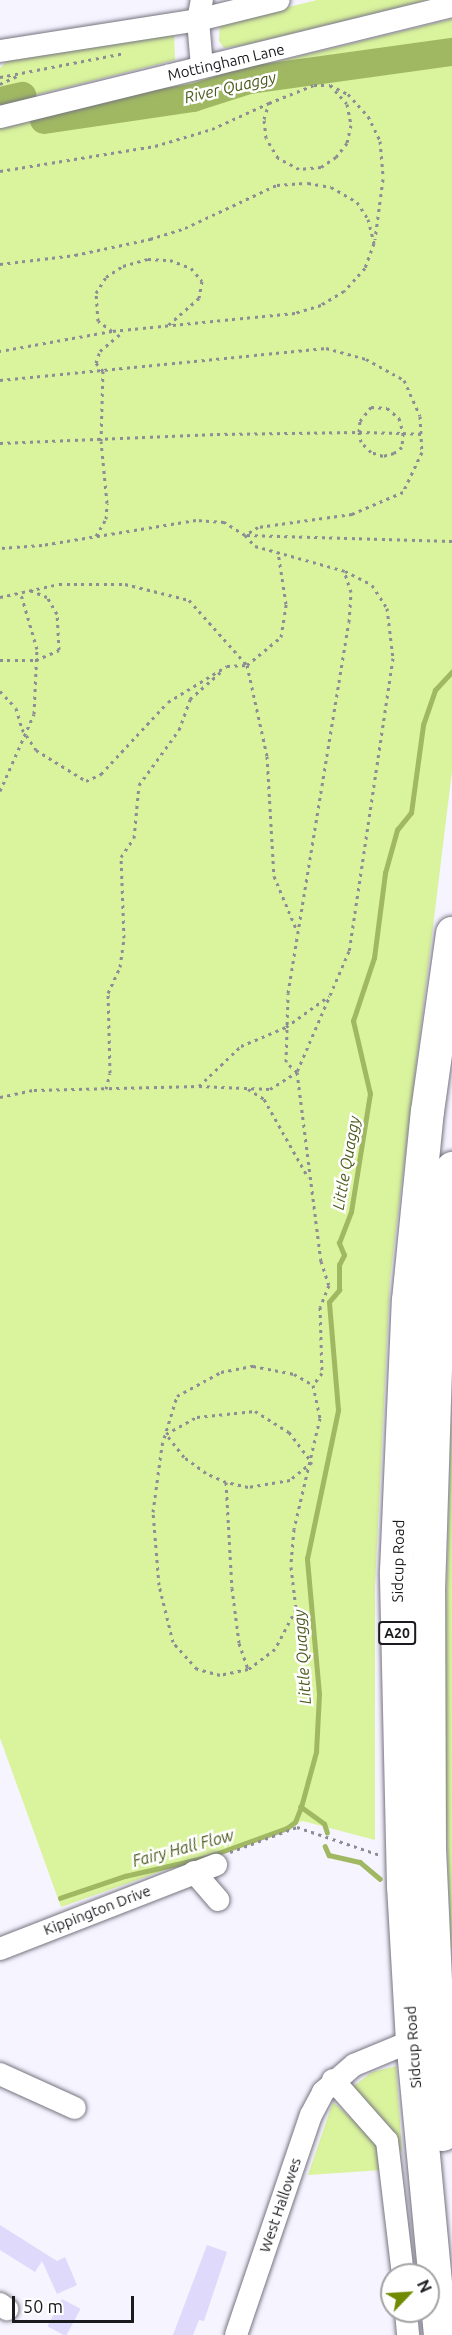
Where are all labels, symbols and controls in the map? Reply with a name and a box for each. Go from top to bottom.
street label: Mottingham Lane [166,40,286,84]
water label: River Quaggy [182,67,278,107]
water label: Little Quaggy [328,1115,364,1211]
street label: Sidcup Road [388,1520,408,1602]
water label: Little Quaggy [289,1609,315,1705]
road number: A20 [378,1622,416,1644]
water label: Fairy Hall Flow [130,1825,236,1871]
street label: Kippington Drive [41,1881,153,1939]
street label: Sidcup Road [401,2005,425,2089]
street label: West Hallowes [255,2155,305,2255]
north arrow [380,2263,440,2323]
text: N [414,2277,435,2295]
scale bar [15,2284,136,2322]
text: 50 m [23,2296,63,2316]

